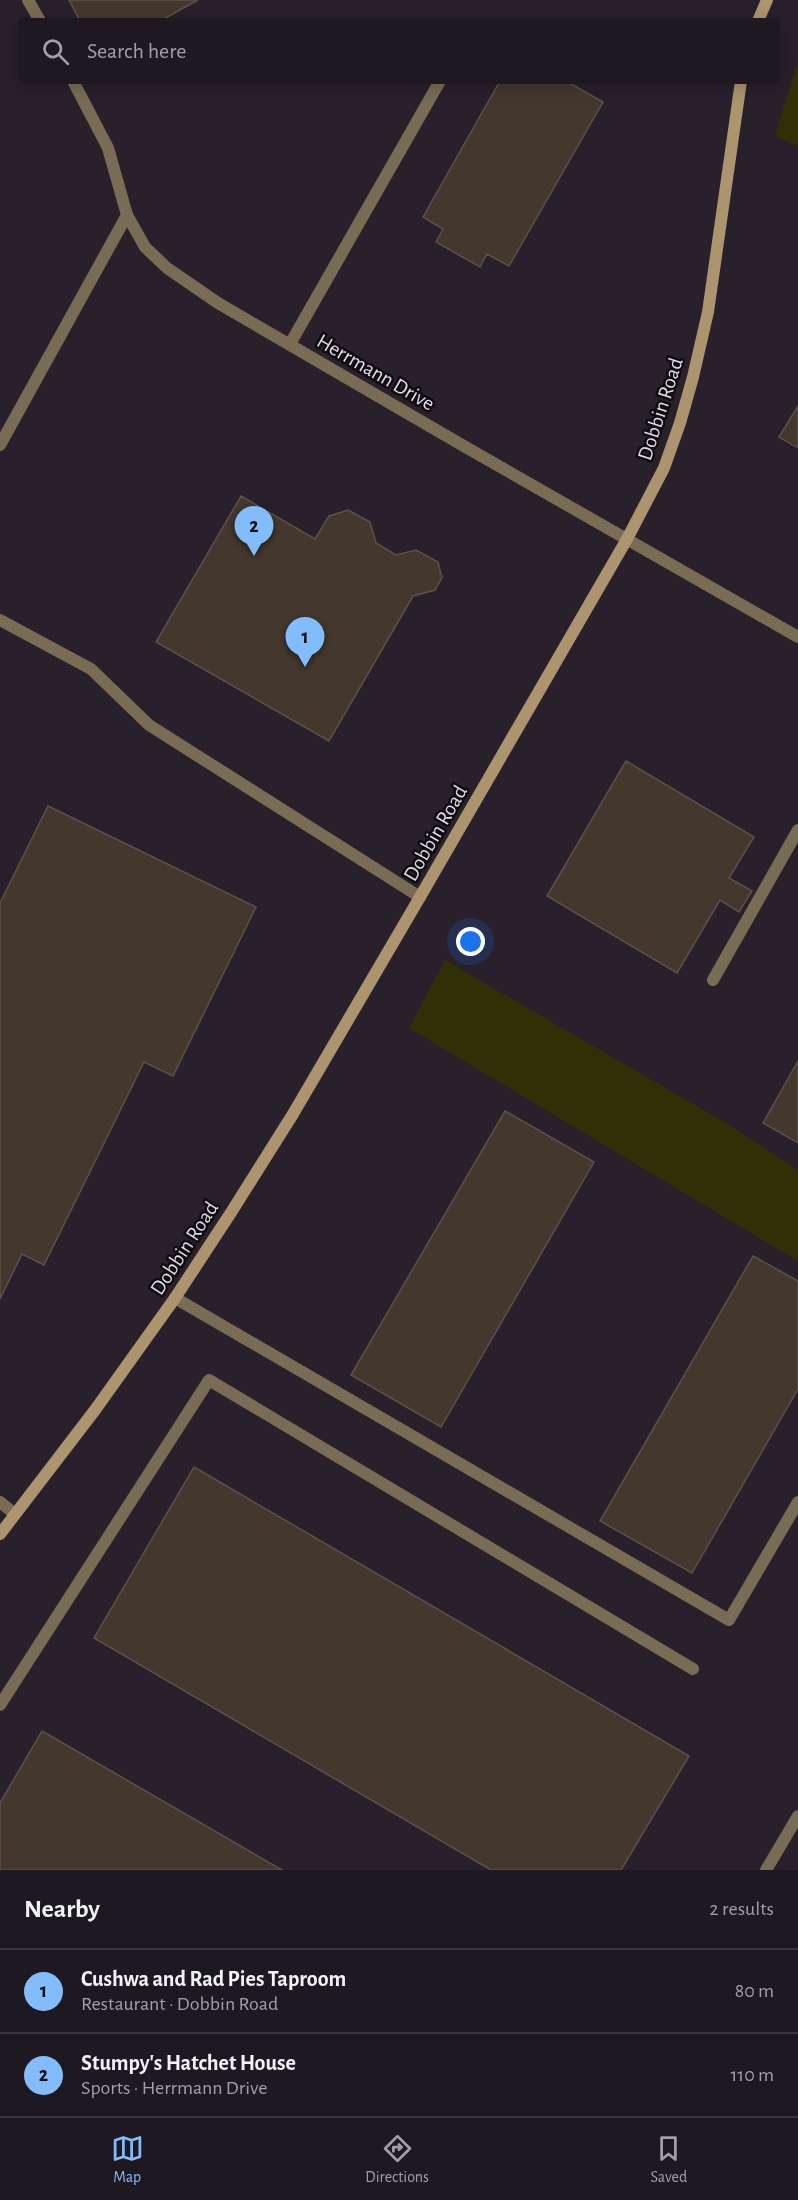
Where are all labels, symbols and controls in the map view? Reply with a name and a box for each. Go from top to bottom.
search box [18,18,780,84]
icon: search [39,35,72,68]
text: Search here [87,40,186,62]
street label: Herrmann Drive [313,330,438,415]
street label: Dobbin Road [634,355,687,463]
pin: 2 [234,506,274,556]
pin: 1 [286,618,324,667]
street label: Dobbin Road [400,782,471,885]
your location [456,927,485,956]
street label: Dobbin Road [147,1198,222,1299]
text: Nearby [24,1896,100,1922]
text: 2 results [710,1899,774,1919]
text: Cushwa and Rad Pies Taproom [81,1968,346,1990]
text: 1 [40,1981,47,2001]
text: 80 m [735,1981,774,2001]
text: Restaurant · Dobbin Road [81,1994,278,2014]
text: Stumpy's Hatchet House [81,2052,296,2074]
text: 2 [39,2065,48,2085]
text: 110 m [730,2065,774,2085]
text: Sports · Herrmann Drive [81,2078,267,2098]
tab: Map [111,2132,144,2187]
tab: Directions [365,2132,429,2187]
tab: Saved [651,2132,687,2187]

